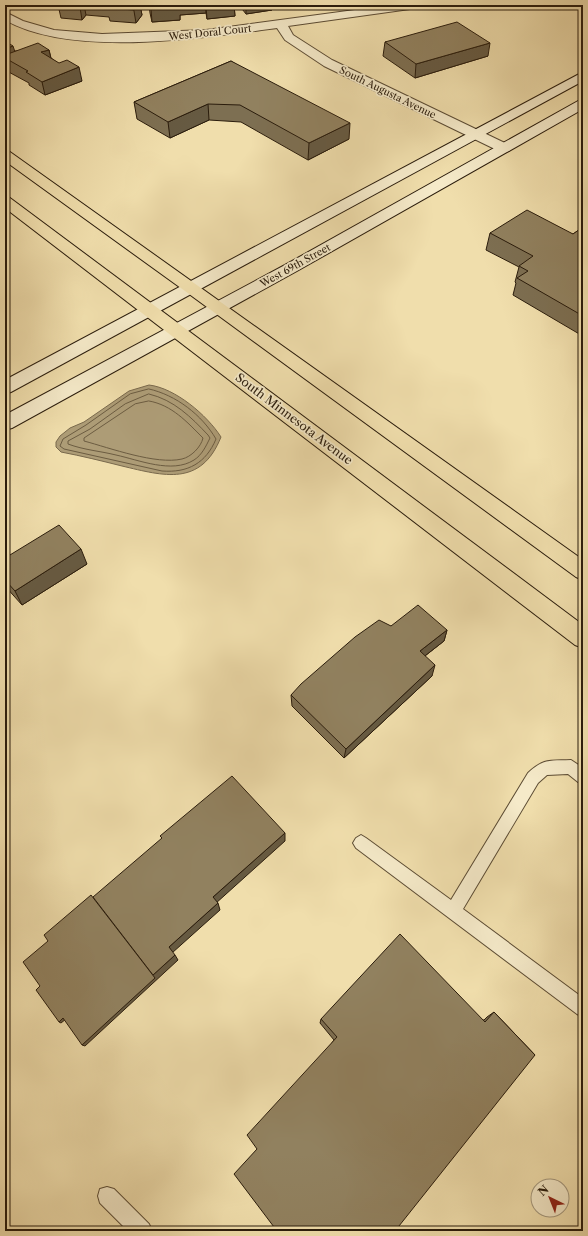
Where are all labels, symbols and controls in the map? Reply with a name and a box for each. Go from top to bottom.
street label: West Doral Court [167,22,253,43]
street label: South Augusta Avenue [337,63,439,122]
street label: West 69th Street [257,240,333,291]
street label: South Minnesota Avenue [233,370,356,468]
north arrow [530,1178,570,1218]
text: N [535,1182,552,1199]

